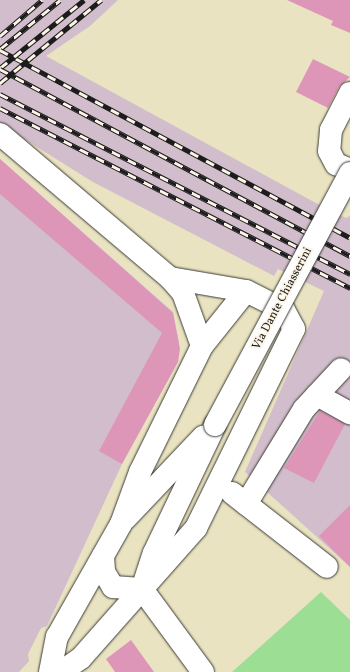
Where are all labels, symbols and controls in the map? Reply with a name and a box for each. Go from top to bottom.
street label: Via Dante Chiasserini [250,245,316,353]

